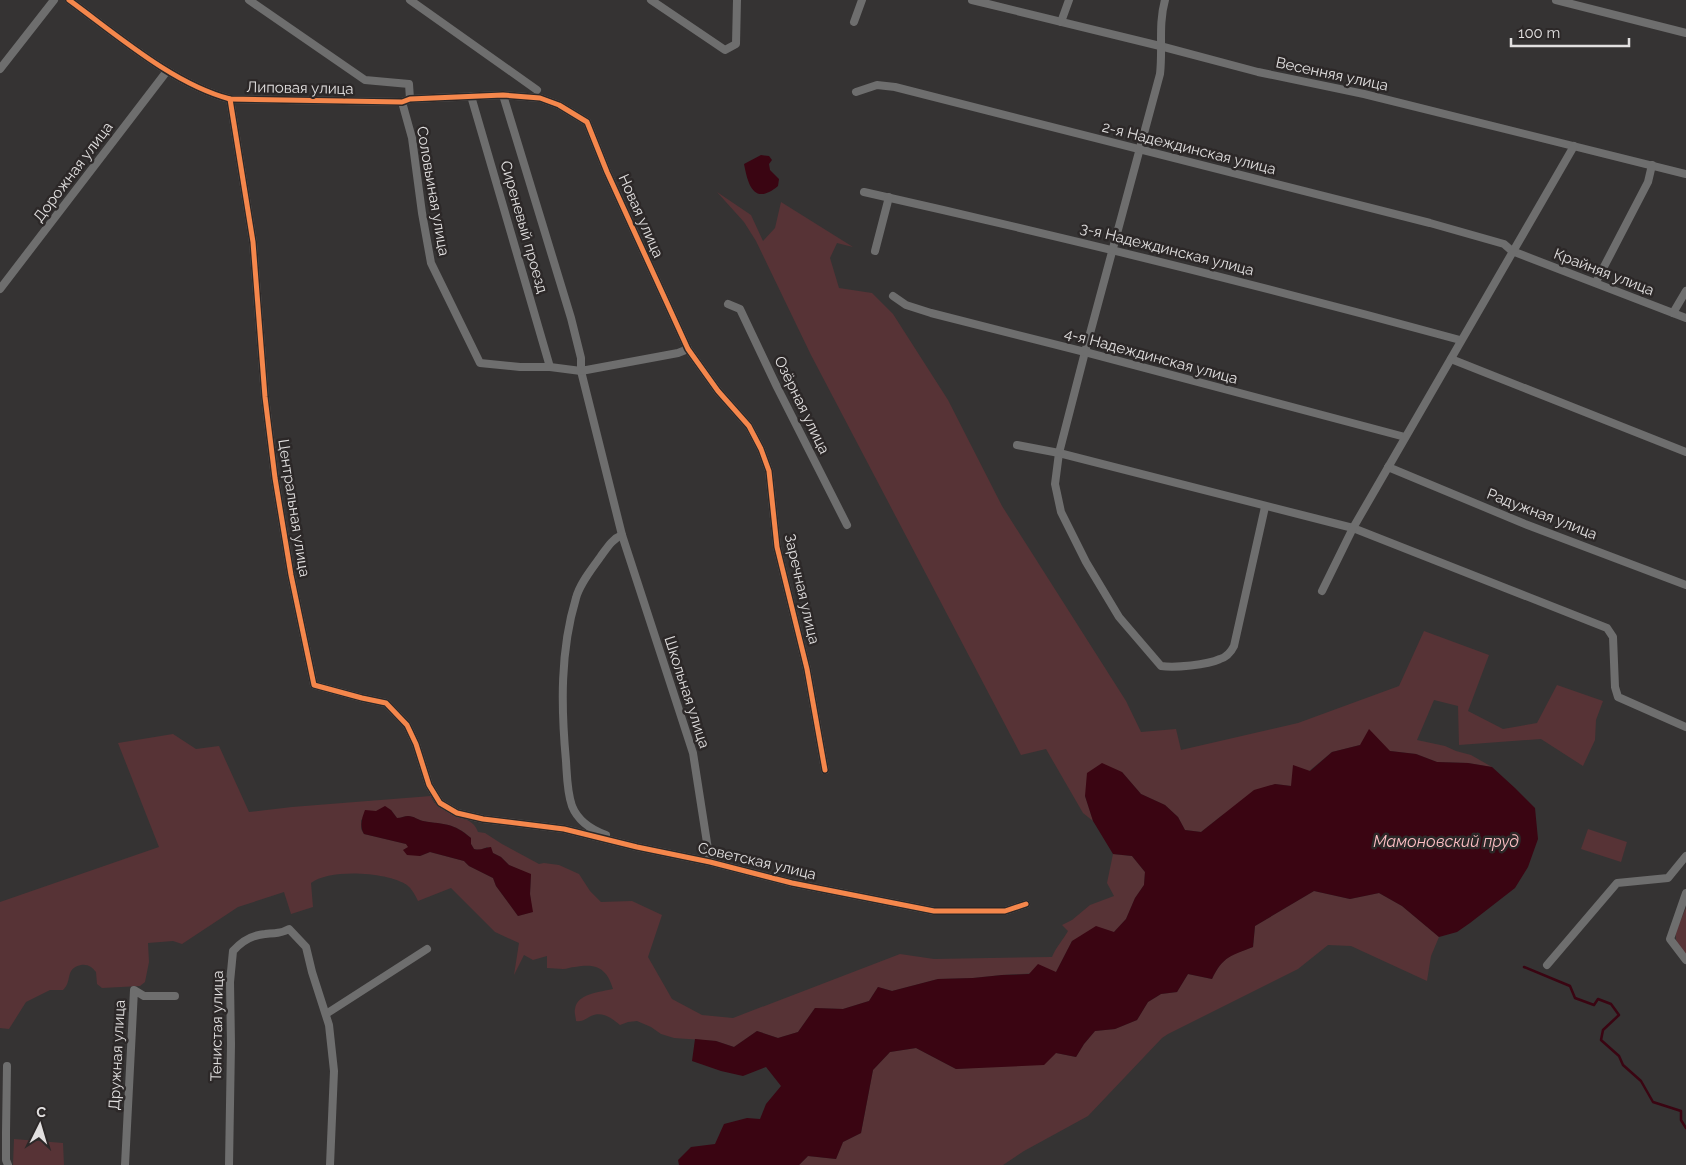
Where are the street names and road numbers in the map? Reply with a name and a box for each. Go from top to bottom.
street label: Весенняя улица [1274,53,1390,95]
street label: Липовая улица [246,78,354,98]
street label: Дорожная улица [29,118,117,226]
street label: 2-я Надеждинская улица [1100,118,1278,178]
street label: Соловьиная улица [413,125,453,257]
street label: Сиреневый проезд [496,159,552,296]
street label: Новая улица [615,171,667,261]
street label: 3-я Надеждинская улица [1078,219,1256,279]
street label: Крайняя улица [1551,245,1657,299]
street label: 4-я Надеждинская улица [1062,324,1240,388]
street label: Озёрная улица [771,353,833,457]
street label: Центральная улица [274,438,314,578]
street label: Радужная улица [1484,485,1600,543]
street label: Заречная улица [781,532,823,646]
street label: Школьная улица [660,634,714,750]
street label: Советская улица [696,839,818,883]
street label: Тенистая улица [207,970,227,1082]
street label: Дружная улица [105,999,129,1111]

